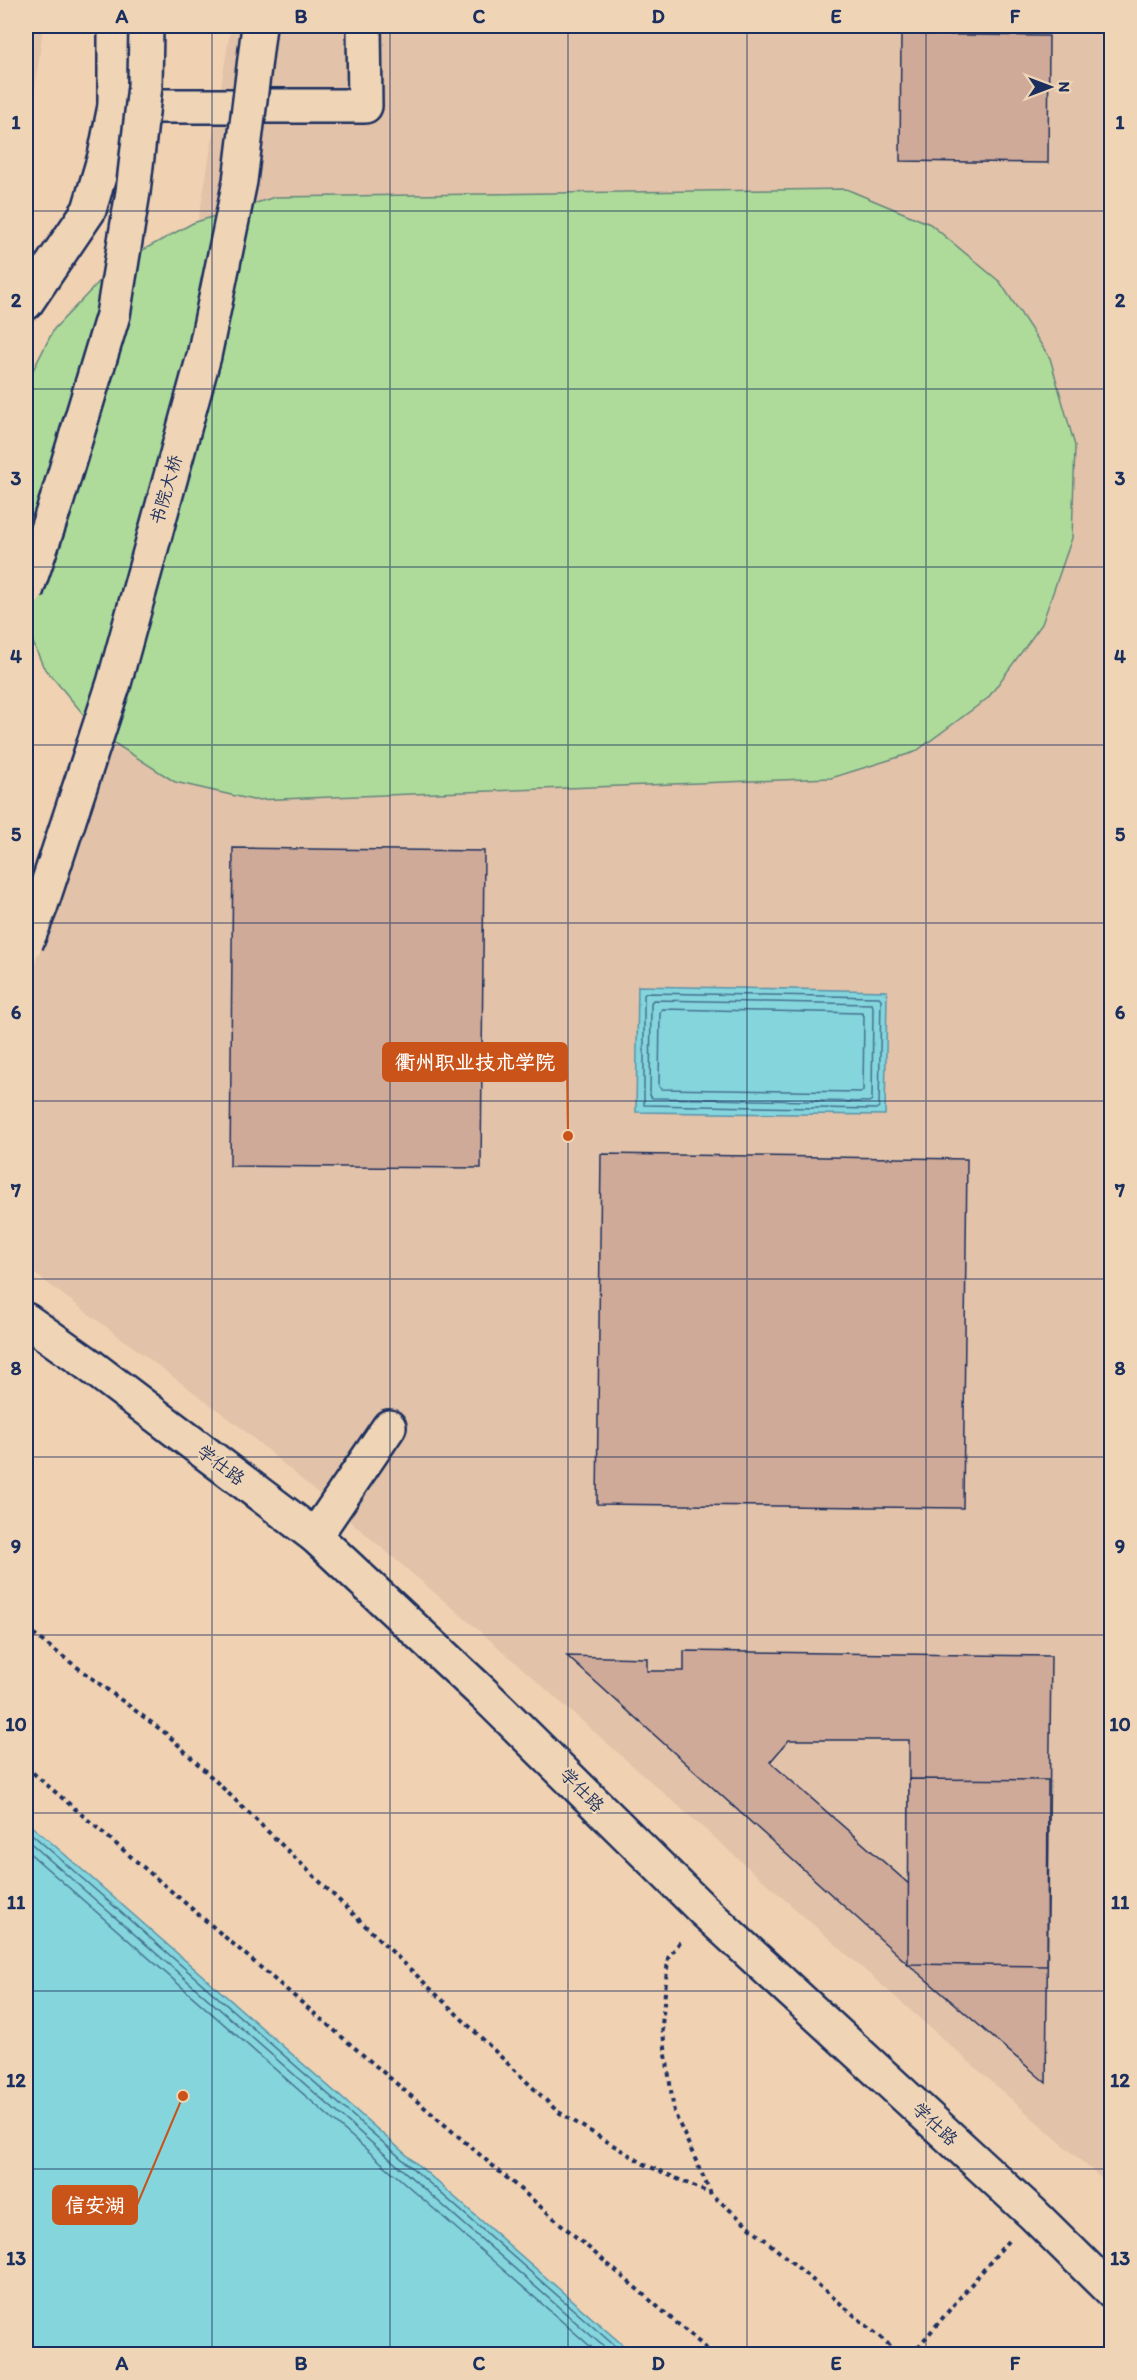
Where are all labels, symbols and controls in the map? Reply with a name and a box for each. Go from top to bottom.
text: A [115,4,129,28]
text: B [295,4,308,28]
text: C [473,4,486,28]
text: D [651,4,665,28]
text: E [830,4,842,28]
text: F [1010,4,1021,28]
north arrow [1020,57,1080,117]
text: N [1055,82,1074,92]
text: 1 [11,110,21,134]
text: 1 [1115,110,1125,134]
text: 2 [11,288,22,312]
text: 2 [1115,288,1126,312]
street label: 书院大桥 [146,452,186,528]
text: 3 [11,466,22,490]
text: 3 [1115,466,1126,490]
text: 4 [10,644,22,668]
text: 4 [1114,644,1126,668]
text: 5 [11,822,22,846]
text: 5 [1115,822,1126,846]
text: 6 [11,1000,22,1024]
text: 6 [1115,1000,1126,1024]
callout: 衢州职业技术学院 [383,1043,567,1081]
text: 衢州职业技术学院 [395,1050,555,1074]
text: 7 [10,1178,21,1202]
text: 7 [1114,1178,1125,1202]
text: 8 [11,1356,22,1380]
text: 8 [1115,1356,1126,1380]
street label: 学仕路 [193,1440,249,1490]
text: 9 [11,1534,21,1558]
text: 9 [1115,1534,1125,1558]
text: 10 [5,1712,27,1736]
text: 10 [1109,1712,1131,1736]
street label: 学仕路 [555,1763,609,1817]
text: 11 [7,1890,26,1914]
text: 11 [1111,1890,1130,1914]
text: 12 [6,2068,26,2092]
text: 12 [1110,2068,1130,2092]
street label: 学仕路 [908,2098,962,2150]
callout: 信安湖 [53,2186,137,2224]
text: 信安湖 [65,2193,125,2217]
text: 13 [6,2246,26,2270]
text: 13 [1110,2246,1130,2270]
text: A [115,2351,129,2375]
text: B [295,2351,308,2375]
text: C [473,2351,486,2375]
text: D [651,2351,665,2375]
text: E [830,2351,842,2375]
text: F [1010,2351,1021,2375]

